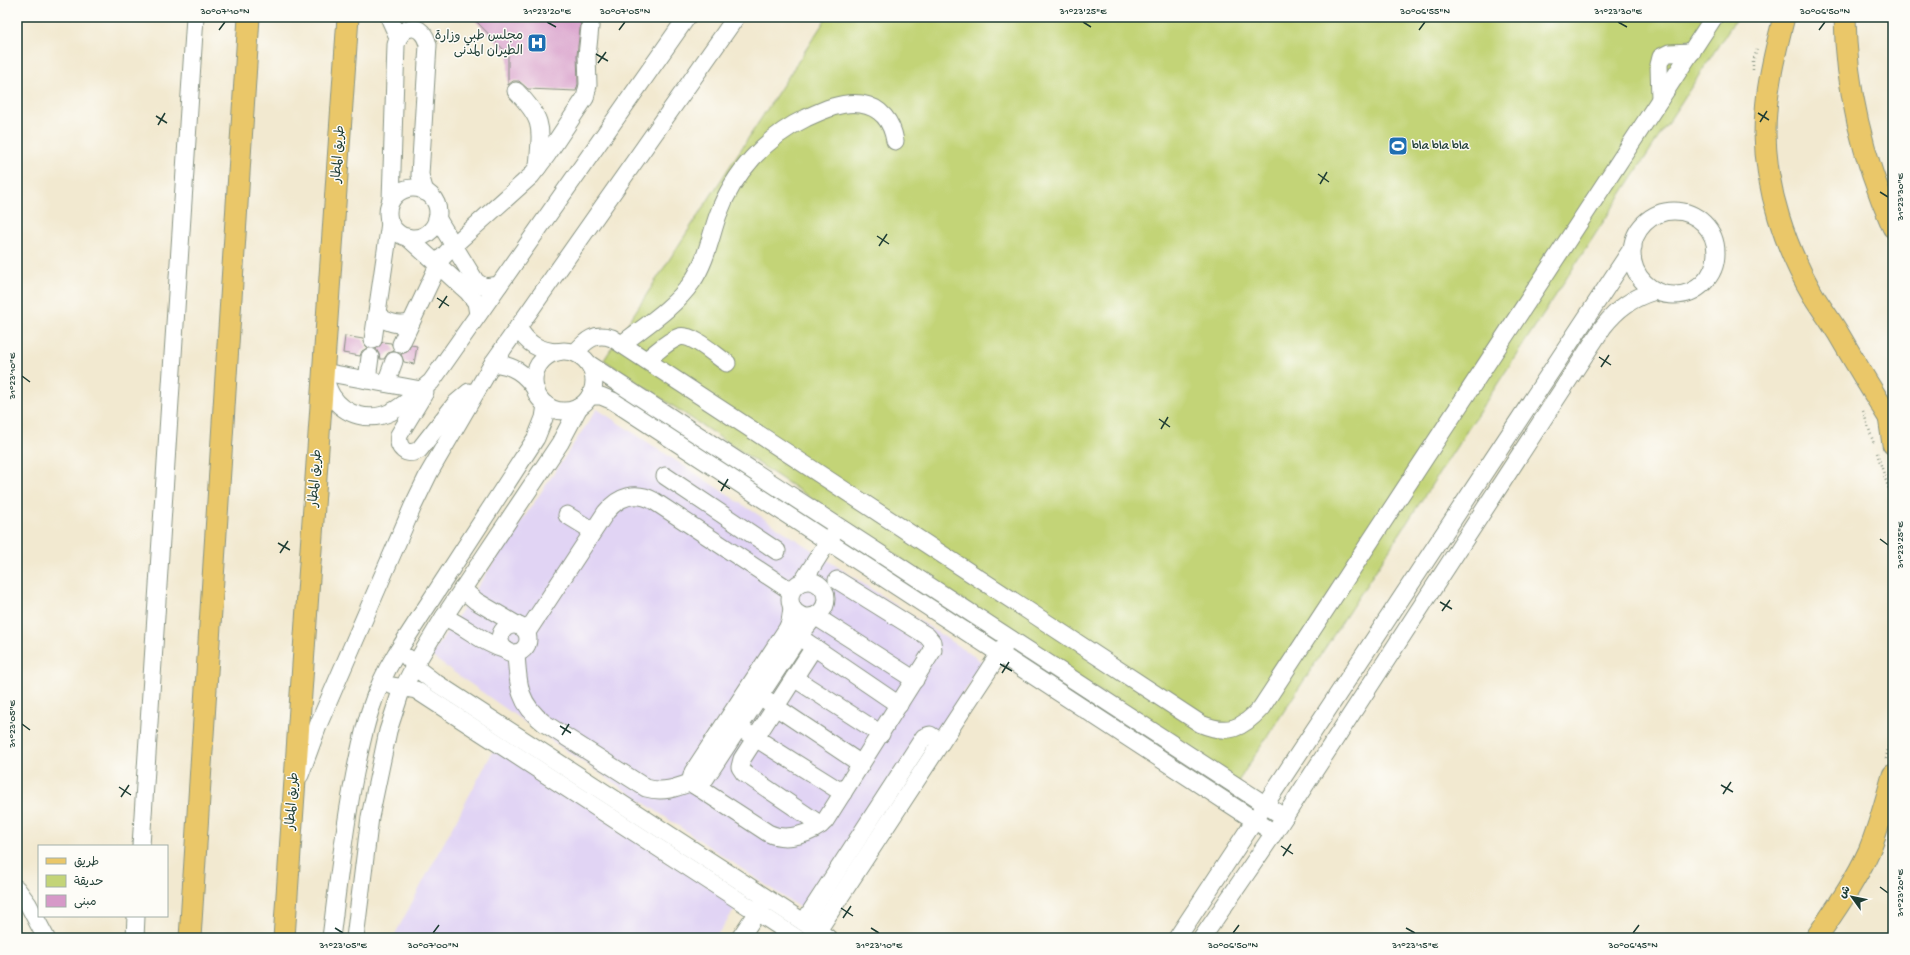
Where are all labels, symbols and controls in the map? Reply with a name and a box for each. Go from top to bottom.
text: 30°07'10"N [199,6,250,18]
text: 31°23'20"E [522,6,571,18]
text: 30°07'05"N [599,6,651,18]
text: 31°23'25"E [1059,6,1107,18]
text: 30°06'55"N [1399,6,1450,18]
text: 31°23'30"E [1593,6,1643,18]
text: 30°06'50"N [1799,6,1851,18]
place label: مجلس طبي وزارة الطيران المدنى [435,29,523,59]
hospital icon: مجلس طبي وزارة الطيران المدنى [526,32,548,54]
street label: طريق المطار [329,125,348,184]
sports icon: bla bla bla [1387,135,1409,157]
place label: bla bla bla [1412,139,1470,154]
text: 31°23'30"E [1895,172,1907,222]
text: 31°23'10"E [7,352,19,400]
street label: طريق المطار [306,449,325,508]
text: 31°23'25"E [1895,521,1907,569]
text: 31°23'05"E [7,699,19,749]
street label: طريق المطار [283,772,302,831]
legend [38,845,168,917]
text: طريق [74,856,99,870]
text: 31°23'20"E [1895,869,1907,918]
text: حديقة [74,876,103,890]
north arrow [1832,877,1872,917]
text: ش [1837,884,1854,901]
text: مبنى [74,896,97,910]
text: 31°23'05"E [318,940,368,952]
text: 30°07'00"N [407,940,459,952]
text: 31°23'10"E [855,940,903,952]
text: 30°06'50"N [1207,940,1259,952]
text: 31°23'15"E [1391,940,1439,952]
text: 30°06'45"N [1607,940,1658,952]

